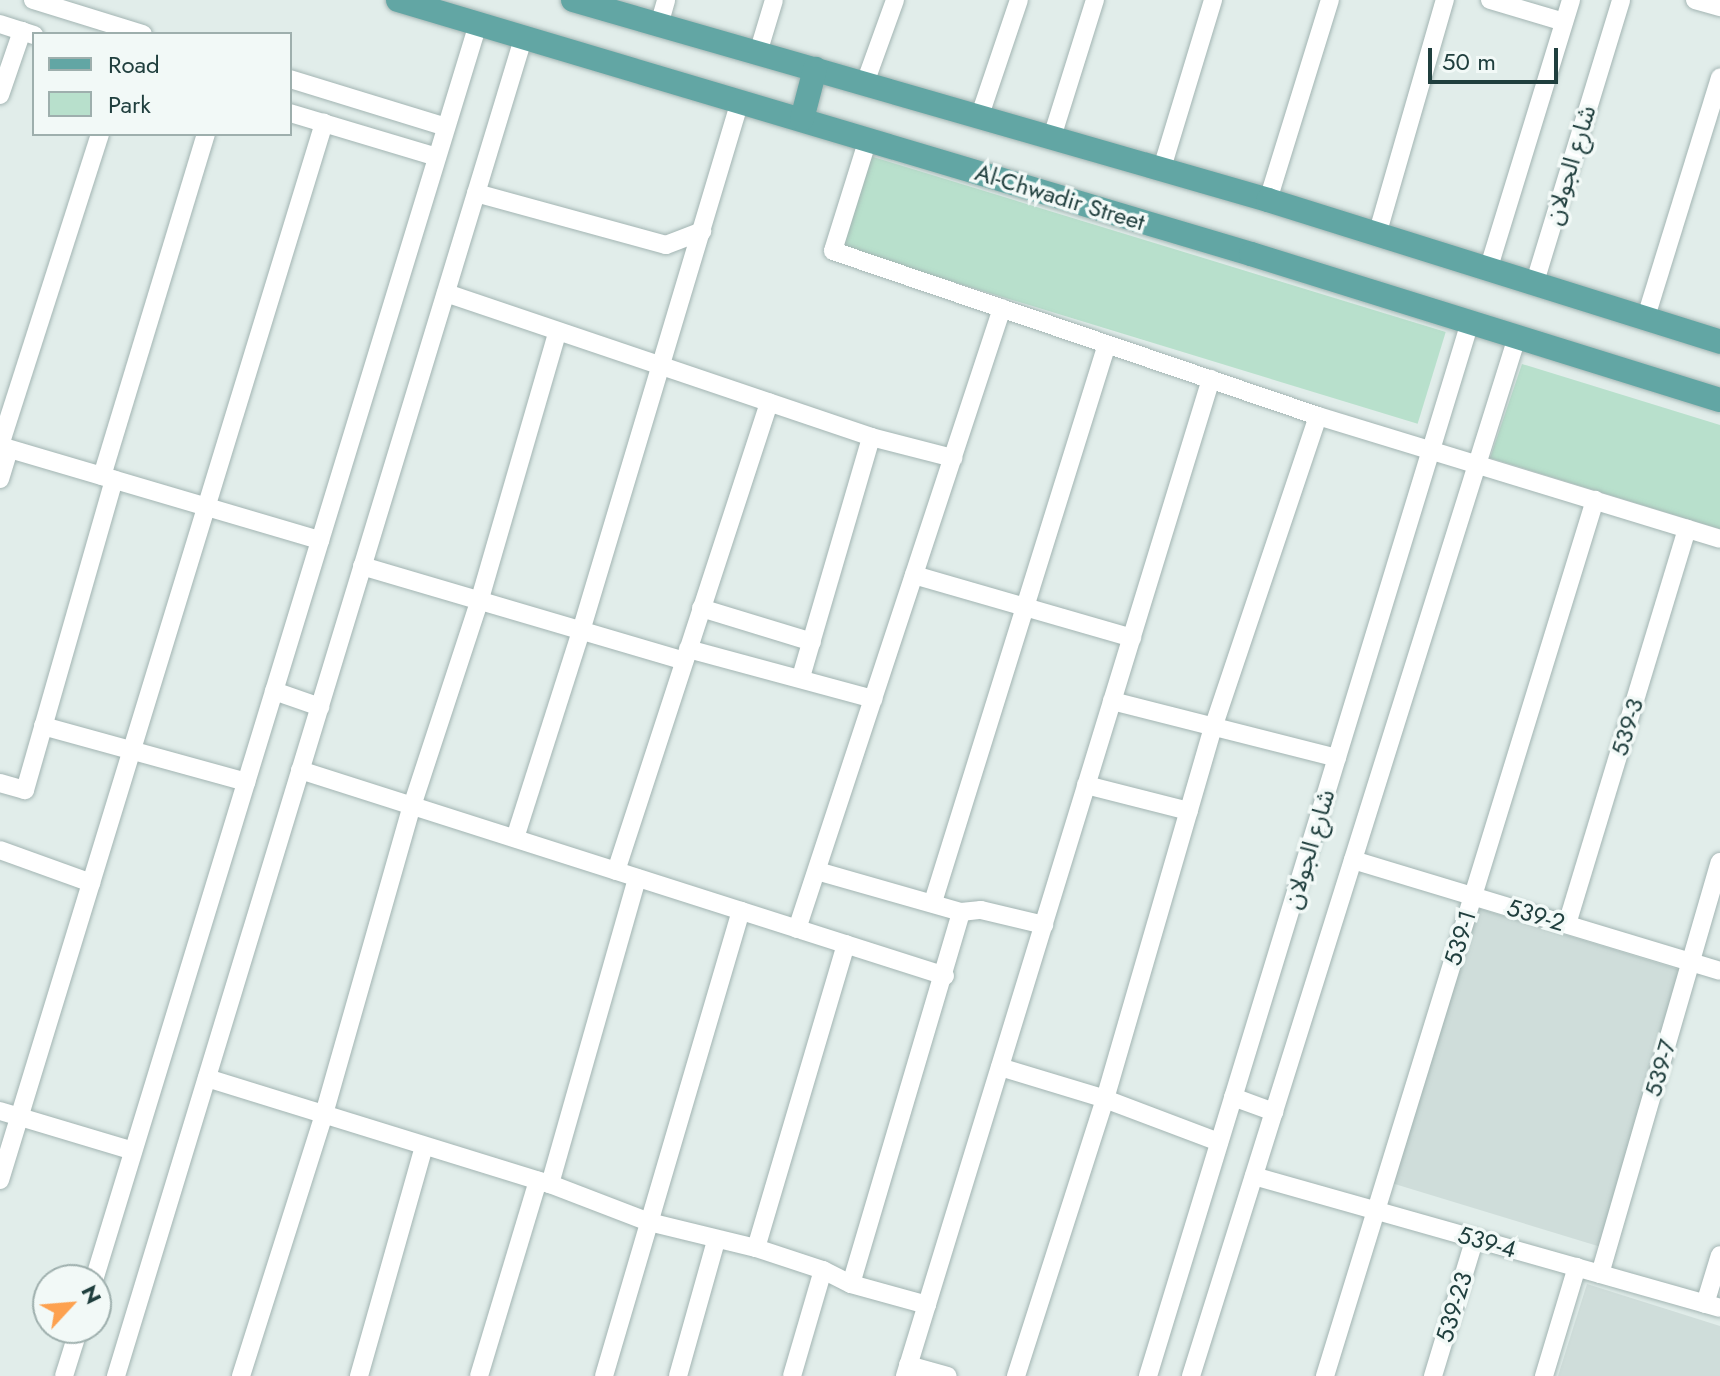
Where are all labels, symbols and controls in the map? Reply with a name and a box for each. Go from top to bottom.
legend [32,32,292,136]
scale bar [1432,32,1562,82]
text: 50 m [1442,44,1496,79]
text: Road [108,47,160,82]
text: Park [108,87,151,122]
street label: شارع الجولان [1538,102,1602,228]
street label: Al-Chwadir Street [972,158,1148,236]
street label: 539-3 [1605,695,1649,759]
street label: شارع الجولان [1277,786,1341,912]
street label: 539-2 [1504,893,1568,937]
street label: 539-1 [1438,907,1482,969]
street label: 539-7 [1638,1036,1682,1100]
street label: 539-4 [1454,1220,1520,1264]
north arrow [32,1264,112,1344]
street label: 539-23 [1430,1268,1478,1346]
text: N [74,1279,110,1309]

